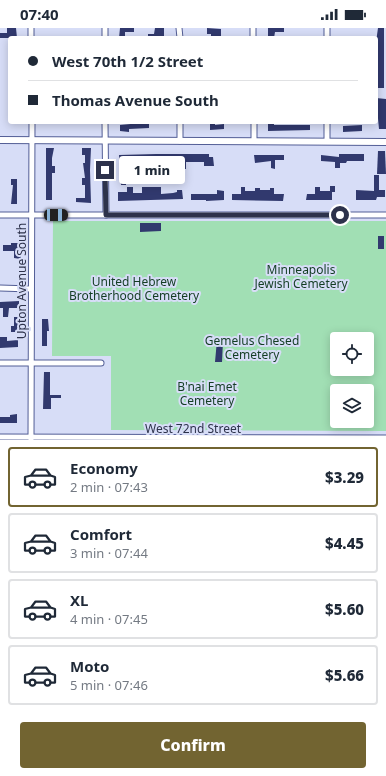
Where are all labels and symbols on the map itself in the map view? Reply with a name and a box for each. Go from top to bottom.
callout: 1 min [119,156,185,184]
route end [96,161,114,179]
route start [331,206,349,224]
car [44,209,68,221]
street label: Upton Avenue South [13,223,30,339]
park label: Minneapolis Jewish Cemetery [253,261,348,292]
park label: United Hebrew Brotherhood Cemetery [69,273,200,304]
park label: Gemelus Chesed Cemetery [205,332,299,363]
park label: B'nai Emet Cemetery [177,378,237,409]
street label: West 72nd Street [145,420,242,437]

